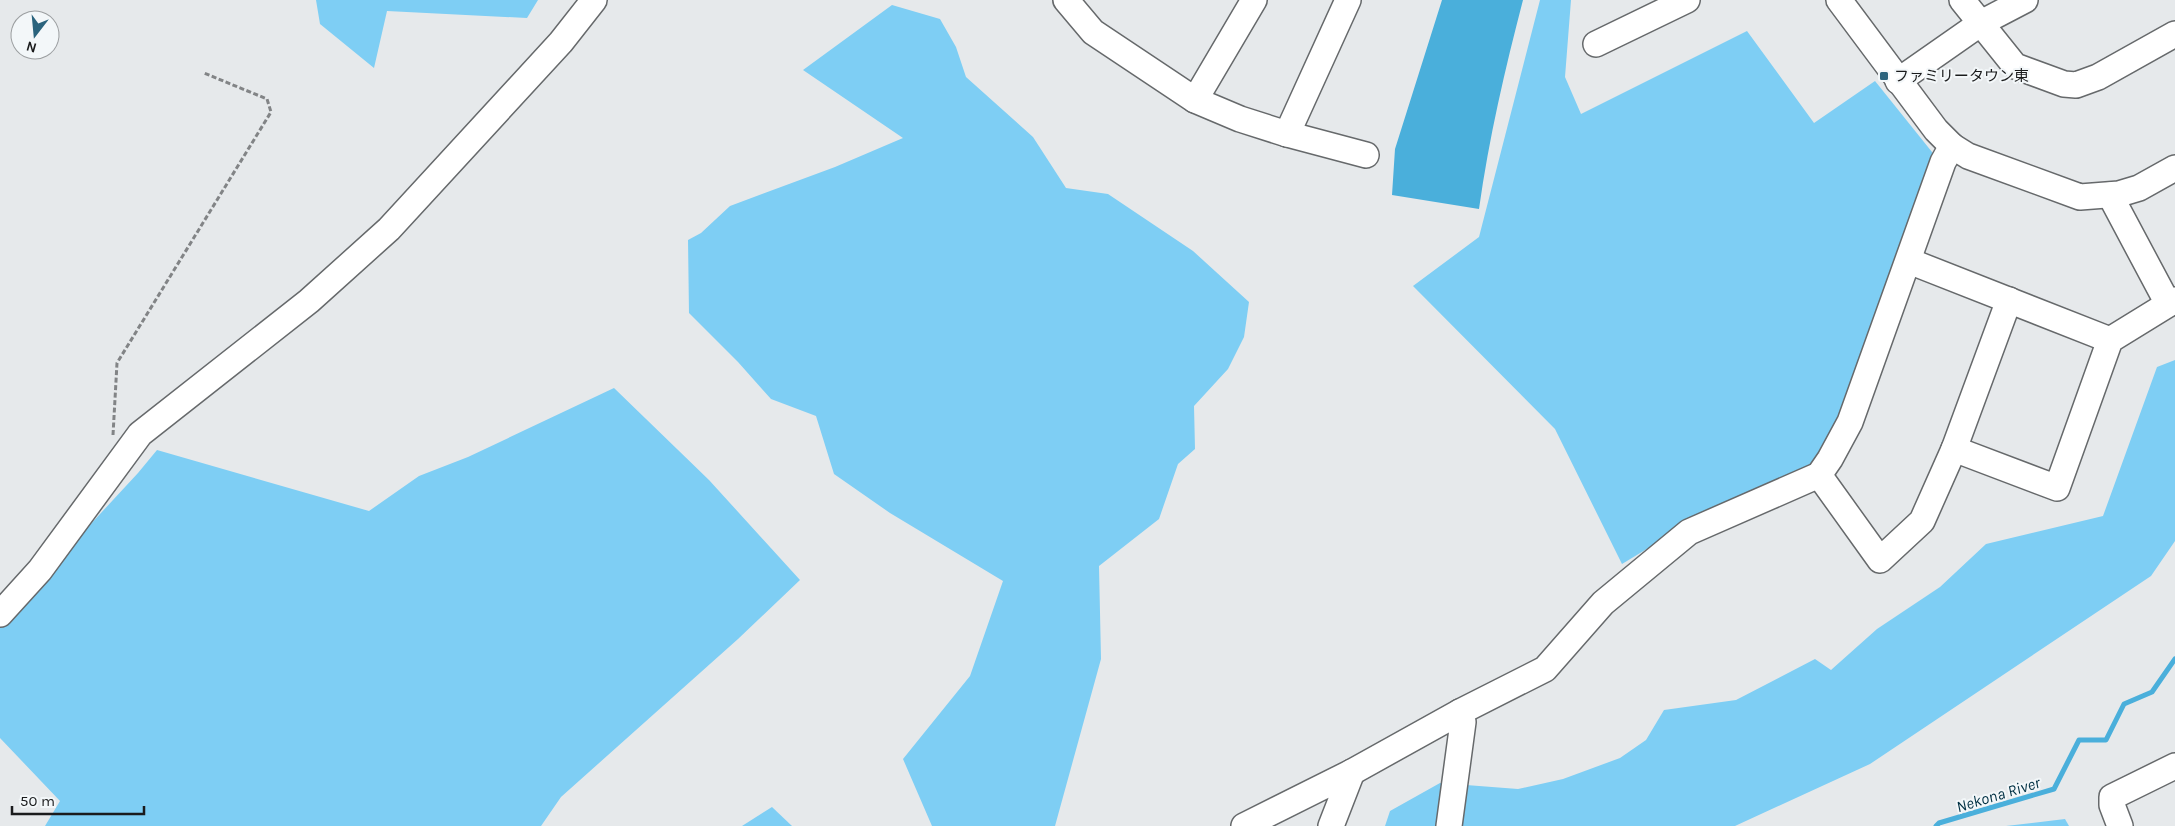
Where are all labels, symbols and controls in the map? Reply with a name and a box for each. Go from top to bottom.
north arrow [10,10,60,60]
text: N [24,37,39,57]
place label: ファミリータウン東 [1894,67,2029,85]
marker: ファミリータウン東 [1878,70,1890,82]
water label: Nekona River [1954,773,2043,816]
scale bar [12,784,145,816]
text: 50 m [20,792,55,810]

